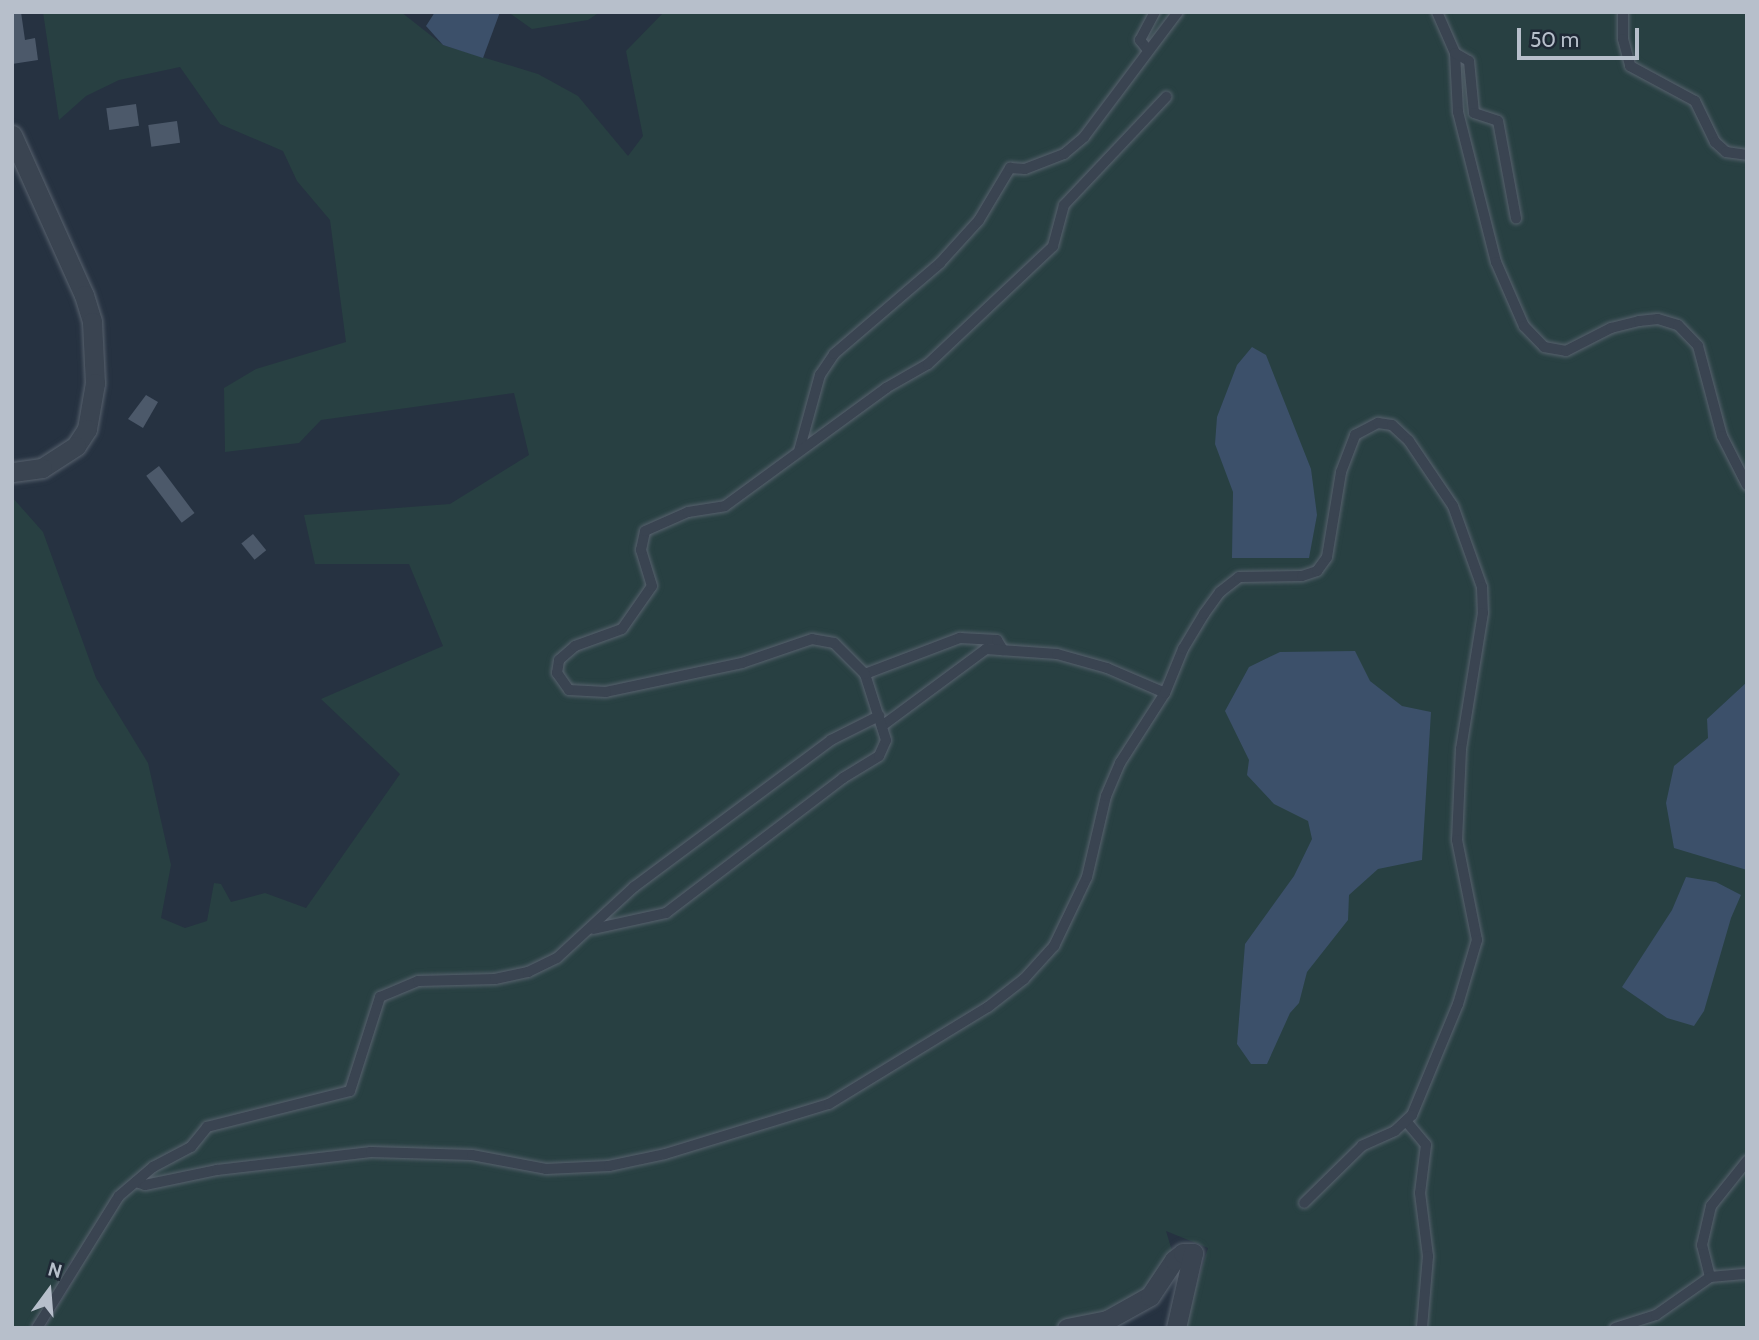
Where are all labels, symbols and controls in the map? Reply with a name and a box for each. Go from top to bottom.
scale bar [1521,14,1644,58]
text: 50 m [1530,27,1579,52]
north arrow [14,1256,84,1326]
text: N [45,1257,65,1283]

